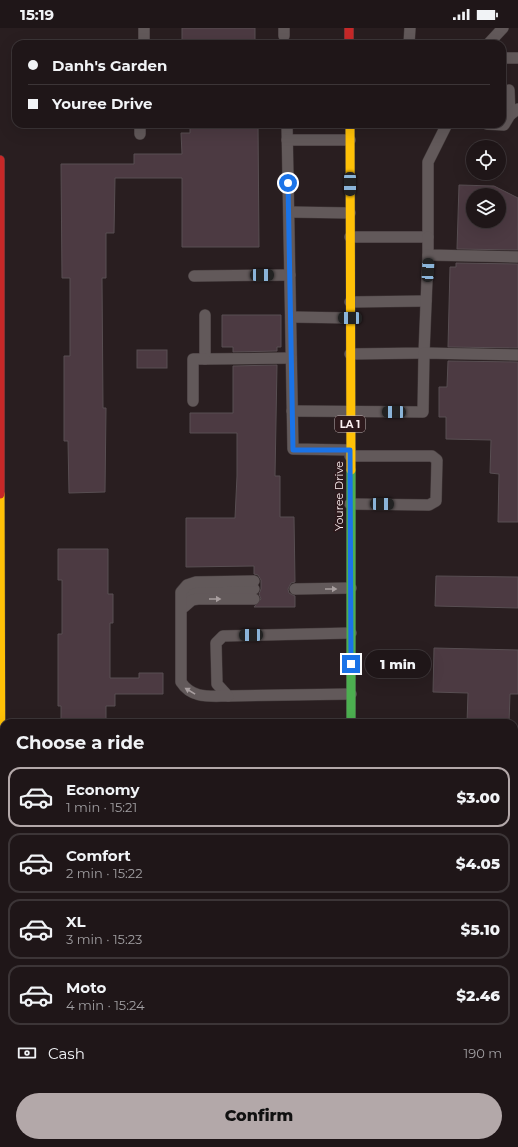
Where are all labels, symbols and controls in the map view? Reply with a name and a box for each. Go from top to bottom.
text: 15:19 [20,5,54,24]
text: Danh's Garden [52,56,167,75]
text: Youree Drive [52,94,152,113]
map controls [466,140,506,228]
button: locate [466,140,506,180]
car [344,172,356,196]
route start [279,174,297,192]
button: layers [466,188,506,228]
car [421,258,435,282]
car [250,269,274,281]
car [338,312,362,324]
car [382,406,406,418]
road number: LA 1 [335,416,365,432]
street label: Youree Drive [332,461,346,531]
car [370,498,394,510]
one-way arrow [325,586,338,592]
one-way arrow [209,596,222,602]
car [239,629,263,641]
callout: 1 min [365,650,431,678]
route end [342,655,360,673]
text: 1 min [380,656,416,672]
one-way arrow [184,687,196,694]
text: Choose a ride [16,732,144,754]
icon: car [18,779,54,815]
text: Economy [66,780,139,799]
text: $3.00 [457,788,500,807]
text: 1 min · 15:21 [66,799,137,815]
icon: car [18,845,54,881]
text: Comfort [66,846,131,865]
text: $4.05 [456,854,500,873]
text: 2 min · 15:22 [66,865,143,881]
icon: car [18,911,54,947]
text: XL [66,912,85,931]
text: $5.10 [461,920,500,939]
text: 3 min · 15:23 [66,931,142,947]
icon: car [18,977,54,1013]
text: Moto [66,978,106,997]
text: $2.46 [457,986,500,1005]
text: 4 min · 15:24 [66,997,145,1013]
icon: cash [16,1042,38,1064]
text: Cash [48,1044,85,1063]
text: 190 m [464,1045,502,1061]
button: Confirm [16,1093,502,1139]

